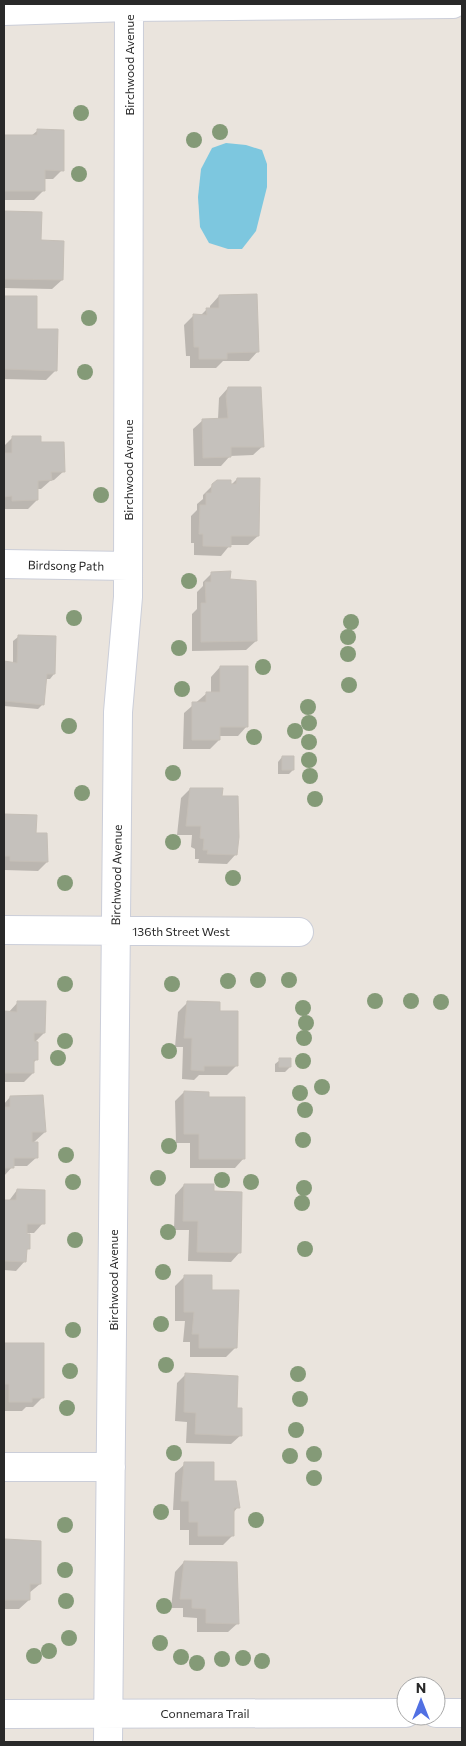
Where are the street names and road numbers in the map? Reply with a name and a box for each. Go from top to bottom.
street label: Birchwood Avenue [122,14,136,116]
street label: Birchwood Avenue [121,419,135,521]
street label: Birdsong Path [28,557,104,573]
street label: Birchwood Avenue [108,824,124,926]
street label: 136th Street West [132,924,230,938]
street label: Birchwood Avenue [106,1229,120,1331]
street label: Connemara Trail [160,1706,250,1720]

